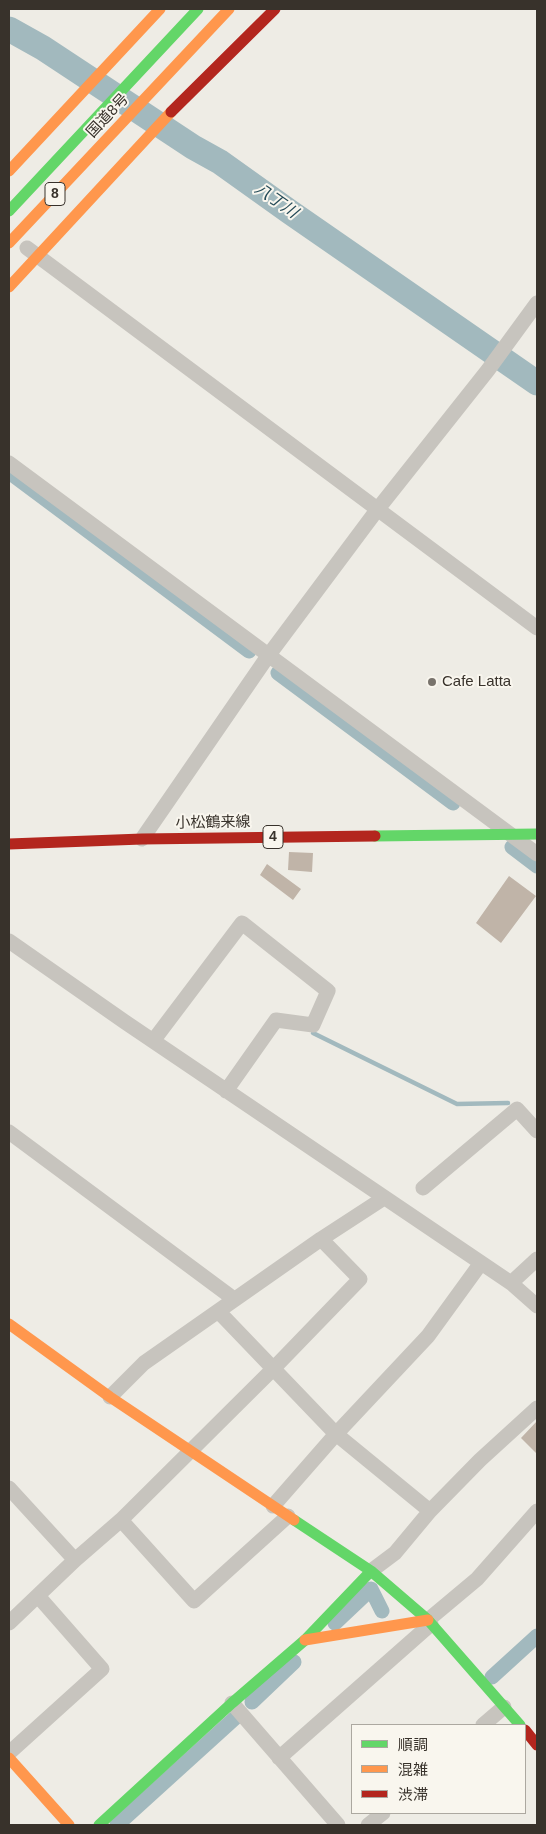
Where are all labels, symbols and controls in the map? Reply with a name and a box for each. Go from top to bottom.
street label: 国道8号 [83,90,133,142]
water label: 八丁川 [251,179,301,223]
road number: 8 [45,182,65,205]
place label: Cafe Latta [442,673,511,691]
marker: Cafe Latta [426,676,438,688]
street label: 小松鶴来線 [175,813,251,833]
road number: 4 [263,826,283,849]
legend [351,1724,526,1814]
text: 順調 [398,1736,428,1753]
text: 混雑 [398,1761,428,1778]
text: 渋滞 [398,1786,428,1803]

